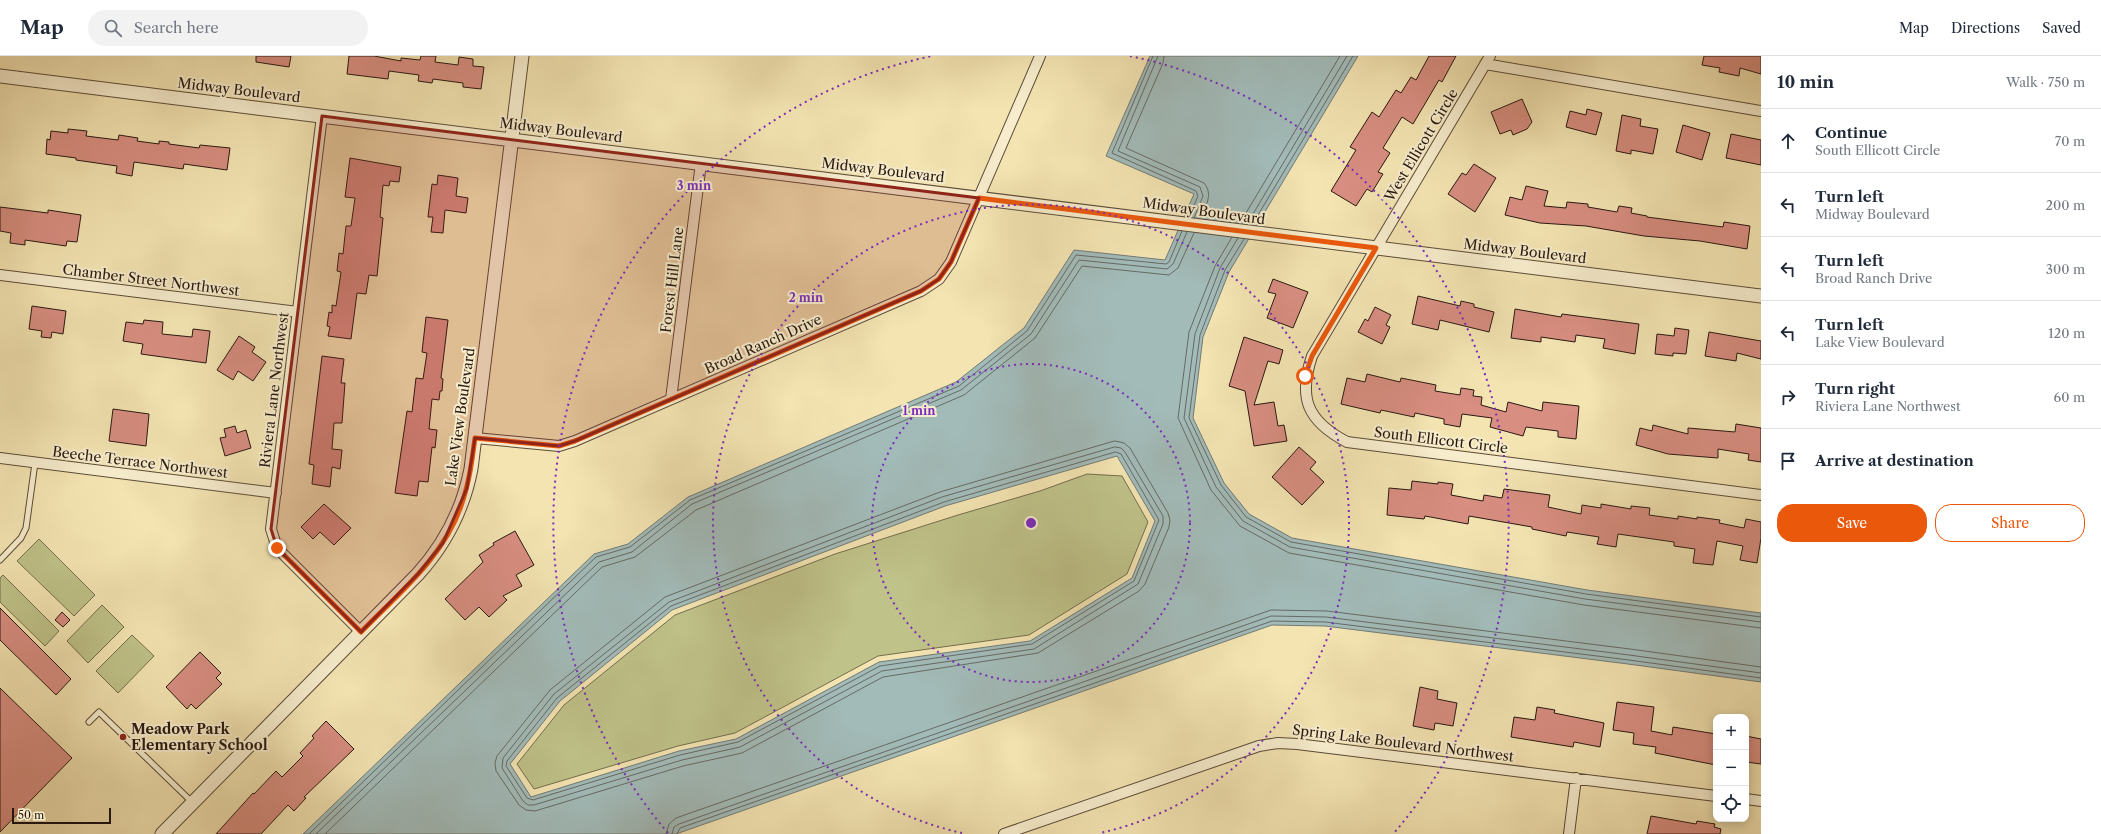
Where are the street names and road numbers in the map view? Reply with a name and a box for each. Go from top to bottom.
street label: Midway Boulevard [177,74,302,107]
street label: West Ellicott Circle [1380,85,1462,206]
street label: Midway Boulevard [499,114,624,147]
street label: Midway Boulevard [821,154,946,187]
street label: Midway Boulevard [1142,193,1267,229]
street label: Forest Hill Lane [657,226,687,334]
street label: Midway Boulevard [1463,235,1588,268]
street label: Chamber Street Northwest [62,260,241,300]
street label: Broad Ranch Drive [702,310,824,378]
street label: Riviera Lane Northwest [256,311,292,469]
street label: Lake View Boulevard [441,346,479,487]
street label: South Ellicott Circle [1373,423,1509,457]
street label: Beeche Terrace Northwest [51,442,229,482]
street label: Spring Lake Boulevard Northwest [1291,720,1515,766]

